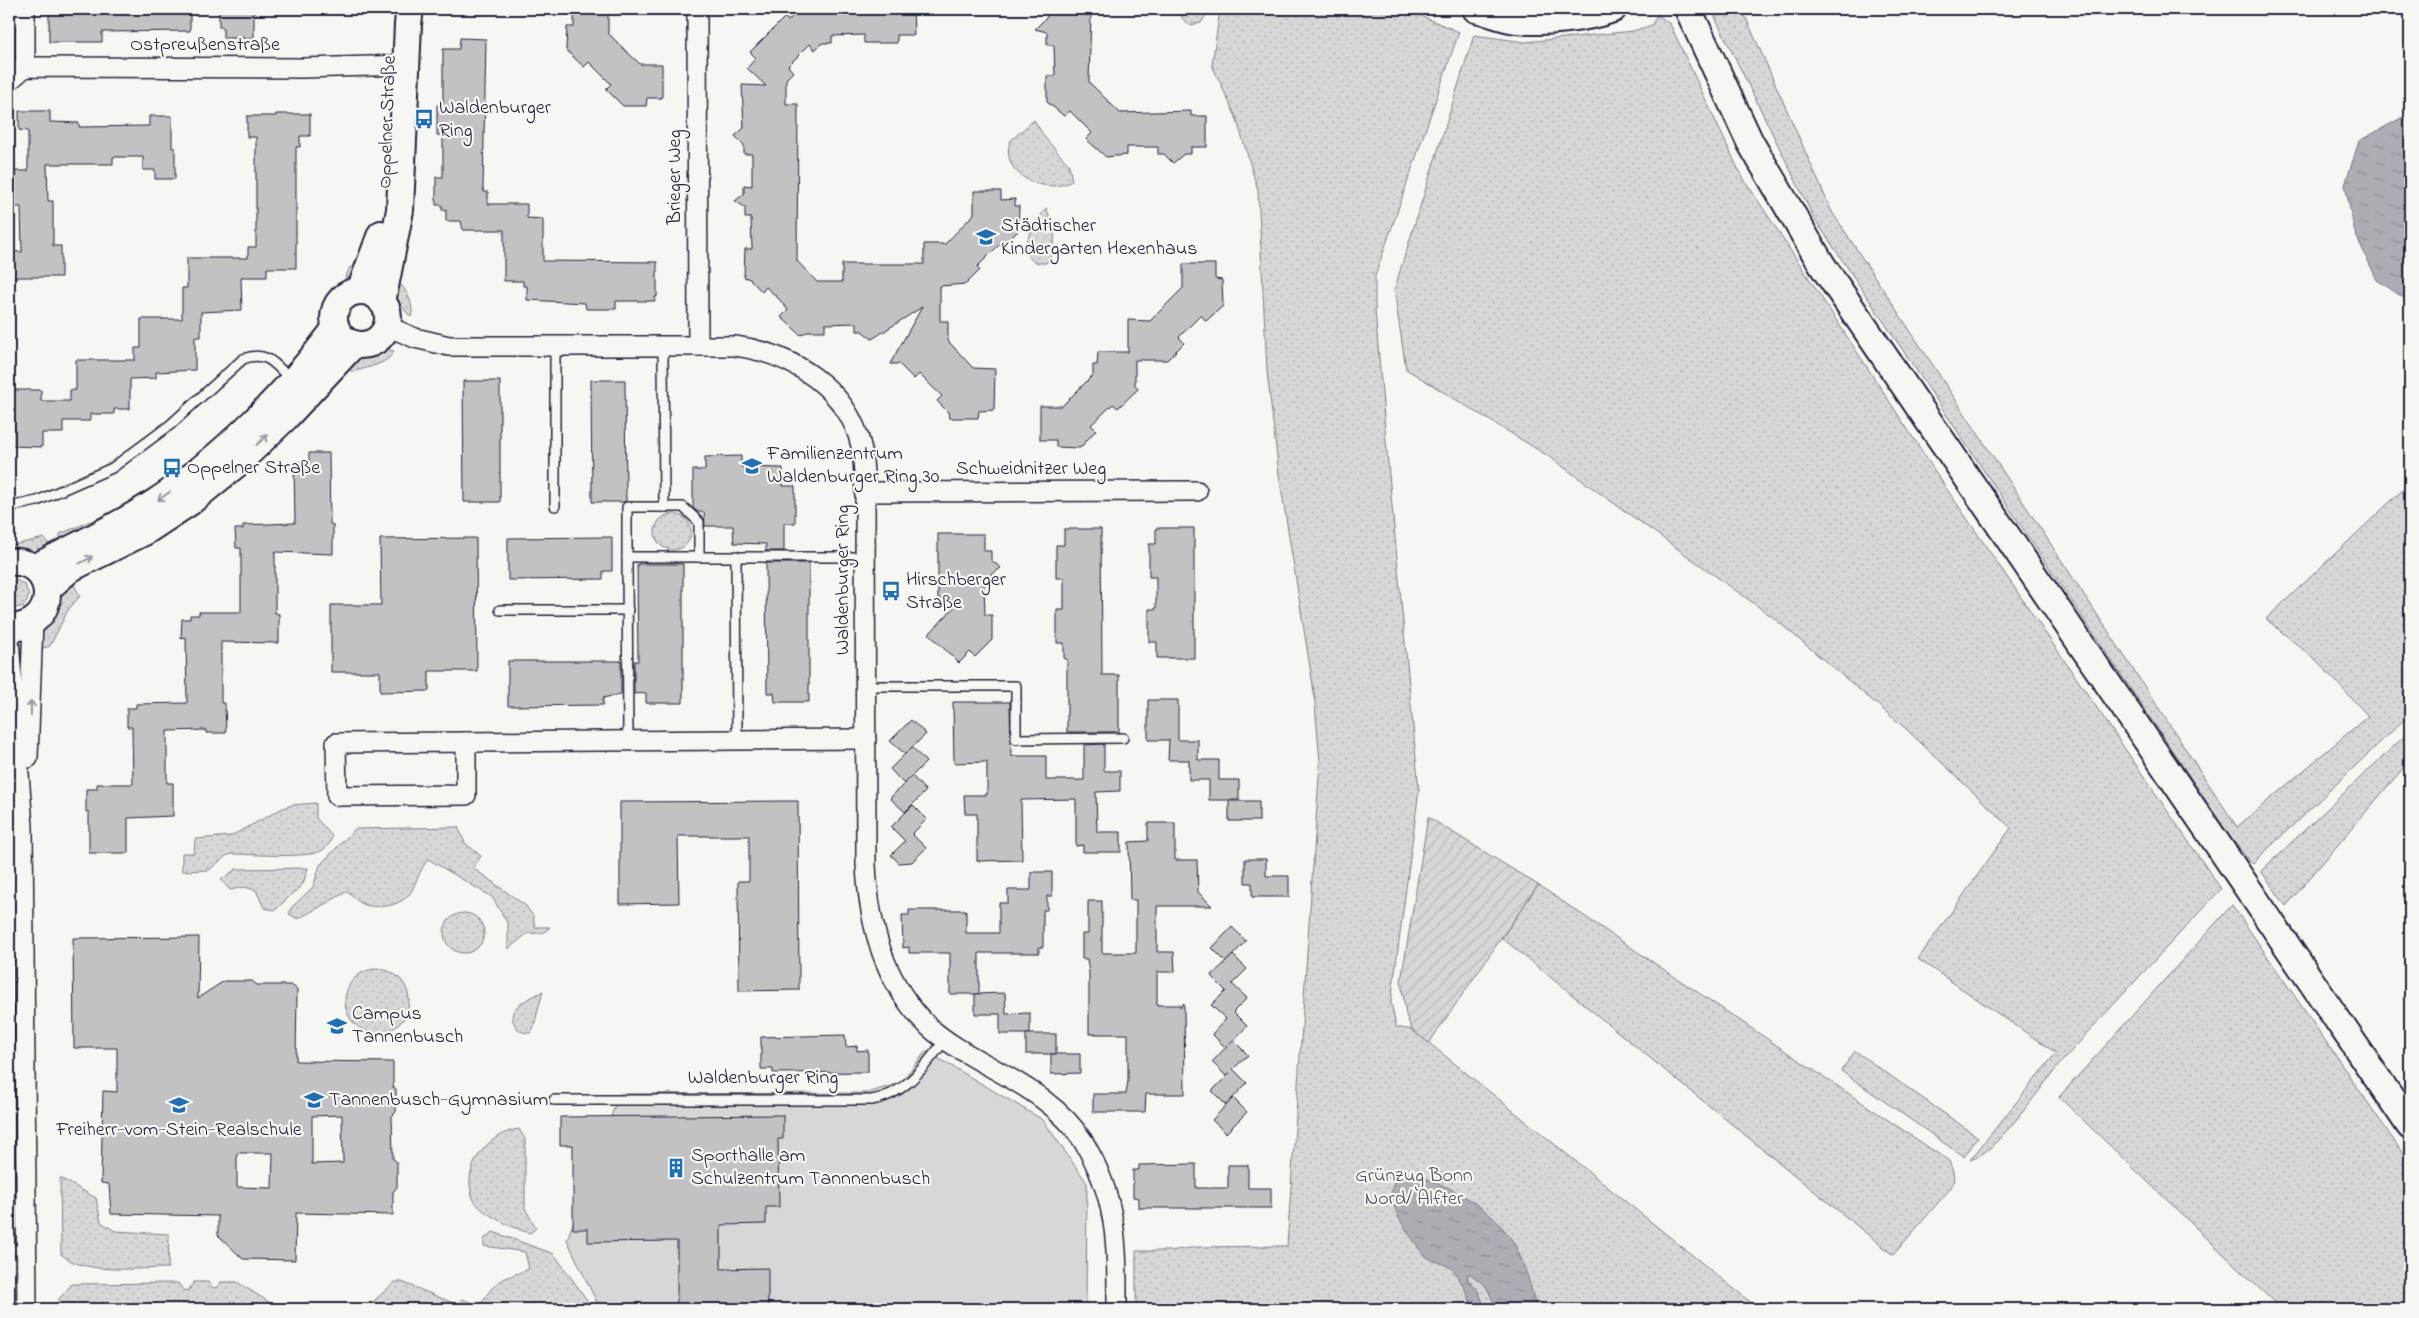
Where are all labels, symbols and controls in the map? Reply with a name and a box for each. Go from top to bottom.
street label: Ostpreußenstraße [130,31,280,60]
street label: Oppelner Straße [371,55,405,189]
place label: Waldenburger Ring [439,94,552,147]
bus stop icon: Waldenburger Ring [413,108,435,130]
street label: Brieger Weg [661,130,691,225]
place label: Städtischer Kindergarten Hexenhaus [1001,212,1197,265]
school or university icon: Städtischer Kindergarten Hexenhaus [975,226,997,248]
one-way arrow [256,434,268,446]
place label: Familienzentrum Waldenburger Ring 30 [766,440,940,493]
place label: Oppelner Straße [187,454,320,483]
school or university icon: Familienzentrum Waldenburger Ring 30 [741,455,763,477]
street label: Schweidnitzer Weg [956,455,1106,485]
bus stop icon: Oppelner Straße [161,457,183,479]
one-way arrow [157,491,171,501]
street label: Waldenburger Ring [829,505,859,655]
one-way arrow [78,555,93,565]
place label: Hirschberger Straße [906,566,1007,618]
bus stop icon: Hirschberger Straße [880,580,902,602]
one-way arrow [26,700,36,716]
place label: Campus Tannenbusch [352,1000,463,1052]
school or university icon: Campus Tannenbusch [326,1015,348,1037]
street label: Waldenburger Ring [688,1064,838,1094]
place label: Tannenbusch-Gymnasium [329,1086,548,1115]
school or university icon: Tannenbusch-Gymnasium [303,1089,325,1111]
school or university icon: Freiherr-vom-Stein-Realschule [168,1094,190,1116]
place label: Freiherr-vom-Stein-Realschule [55,1116,302,1145]
place label: Sporthalle am Schulzentrum Tannnenbusch [691,1142,930,1194]
building icon: Sporthalle am Schulzentrum Tannnenbusch [665,1157,687,1179]
park label: Grünzug Bonn Nord/ Alfter [1355,1162,1473,1214]

